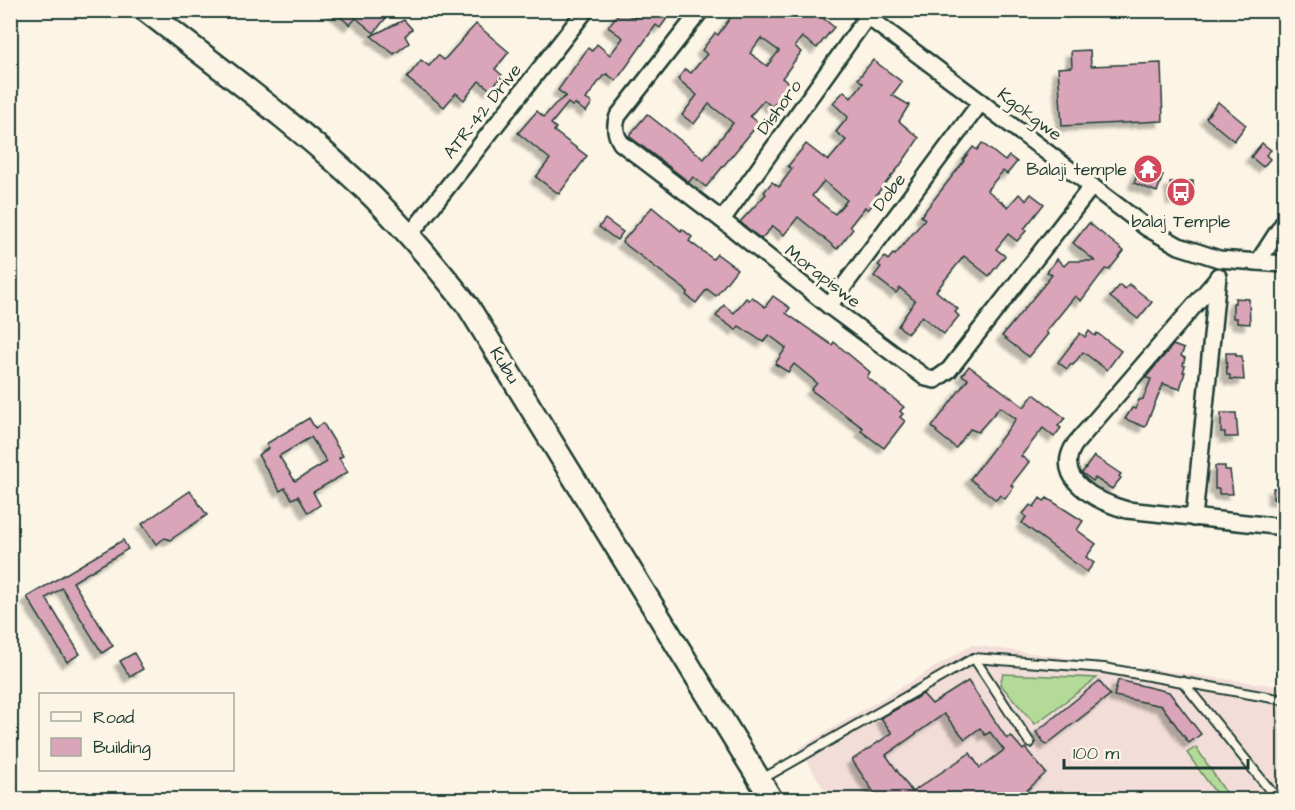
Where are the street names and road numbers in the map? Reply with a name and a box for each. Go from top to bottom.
street label: ATR-42 Drive [437,58,528,164]
street label: Dishoro [751,75,808,140]
street label: Kgokgwe [992,82,1067,148]
street label: Dobe [867,168,912,216]
street label: Morapiswe [779,239,866,314]
street label: Kubu [484,342,526,389]

